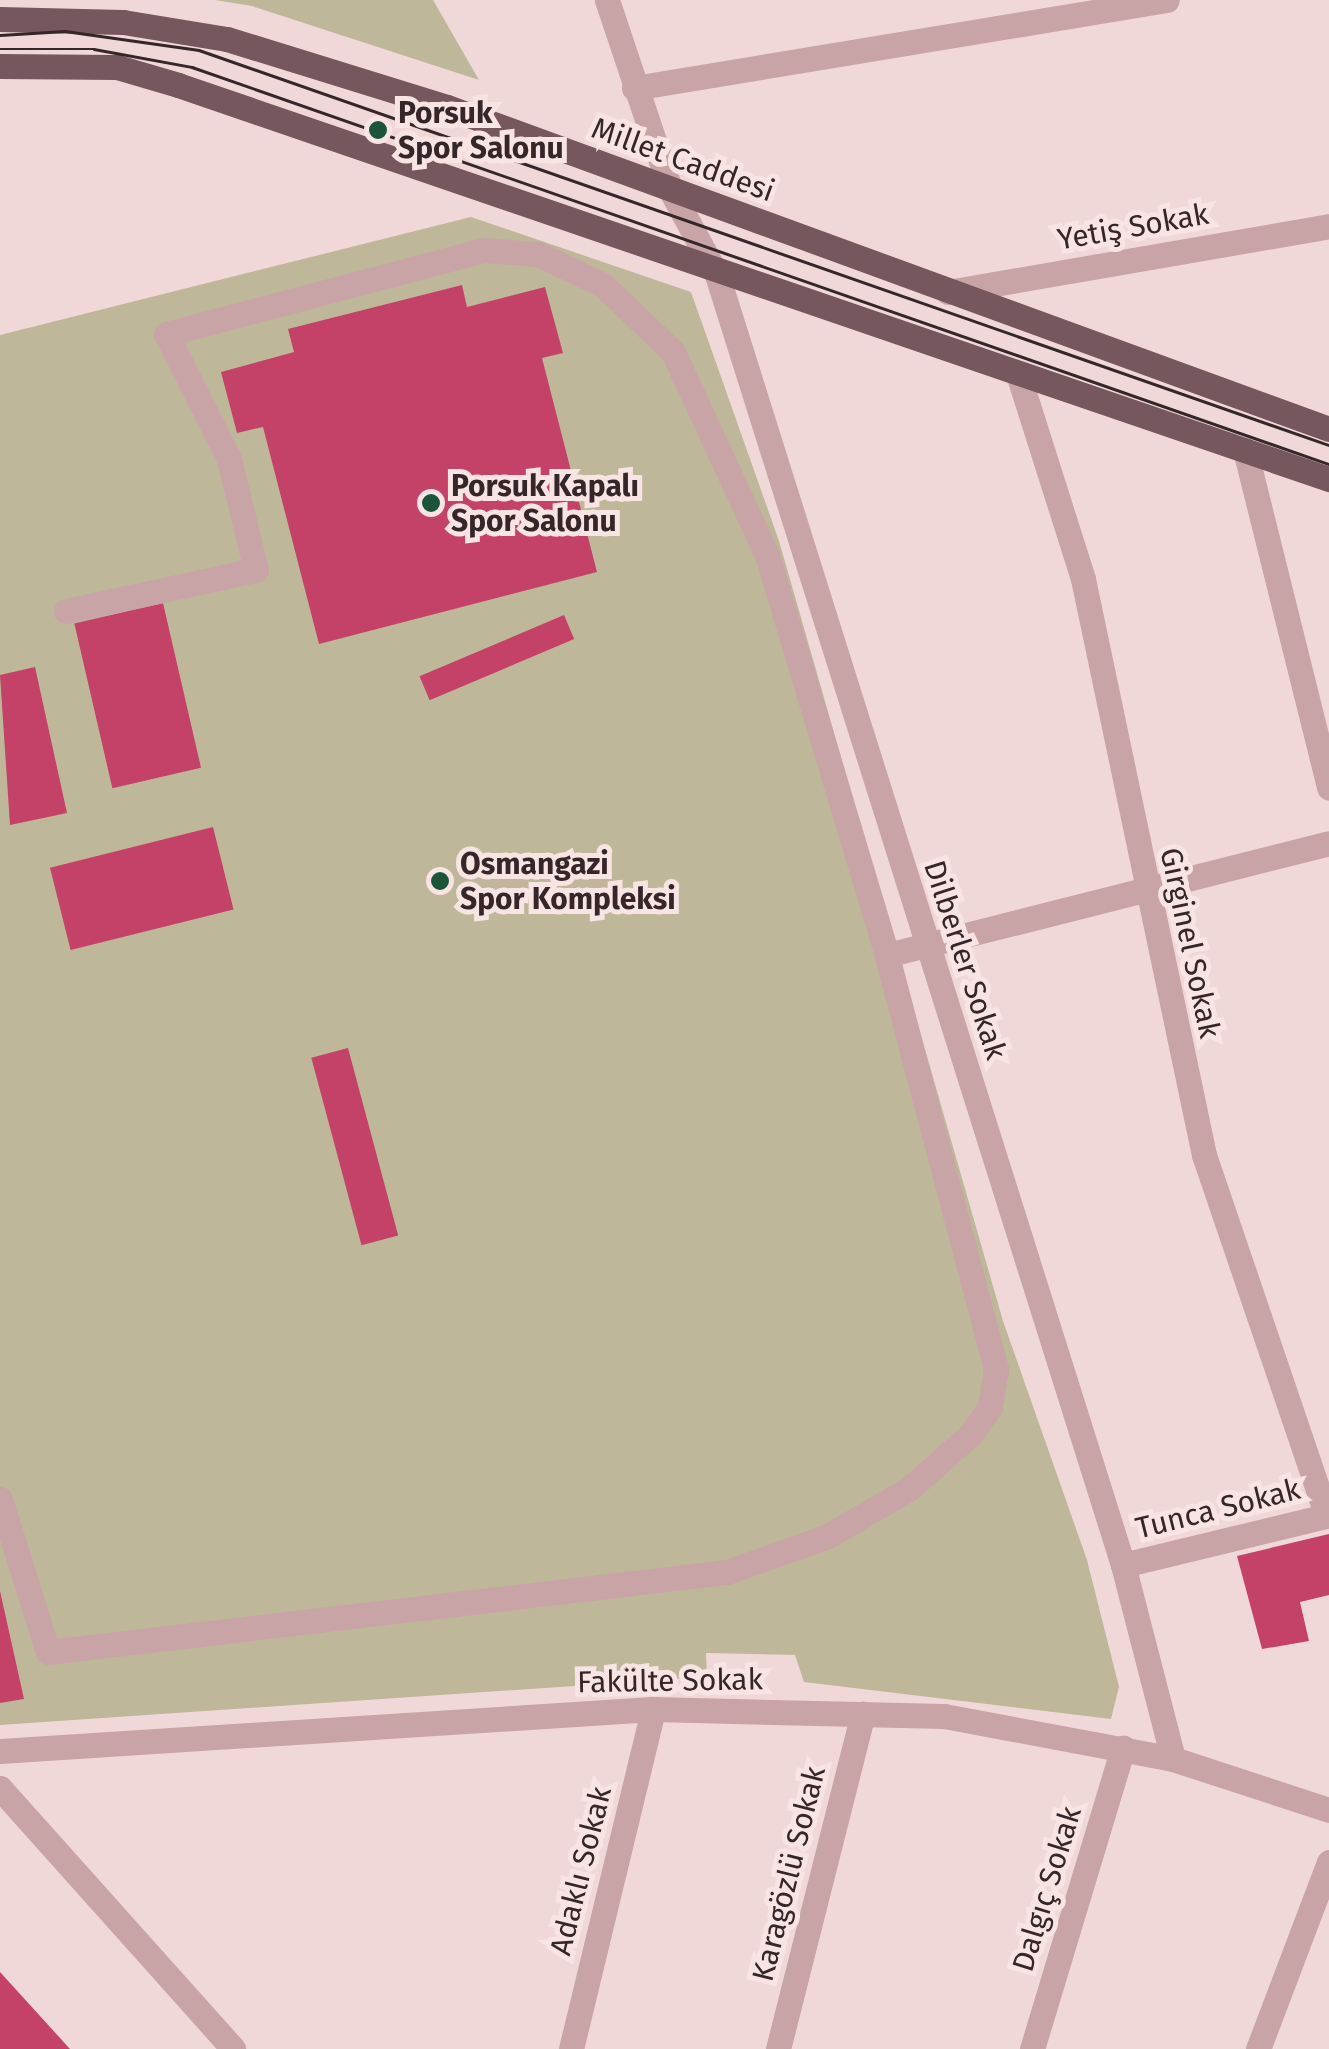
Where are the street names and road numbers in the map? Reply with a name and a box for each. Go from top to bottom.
street label: Millet Caddesi [587,110,779,210]
street label: Yetiş Sokak [1055,196,1211,258]
street label: Girginel Sokak [1152,845,1228,1041]
street label: Dilberler Sokak [916,856,1014,1064]
street label: Tunca Sokak [1132,1471,1304,1547]
street label: Fakülte Sokak [577,1661,763,1701]
street label: Karagözlü Sokak [745,1763,833,1985]
street label: Adaklı Sokak [543,1783,619,1959]
street label: Dalgıç Sokak [1005,1802,1089,1976]

